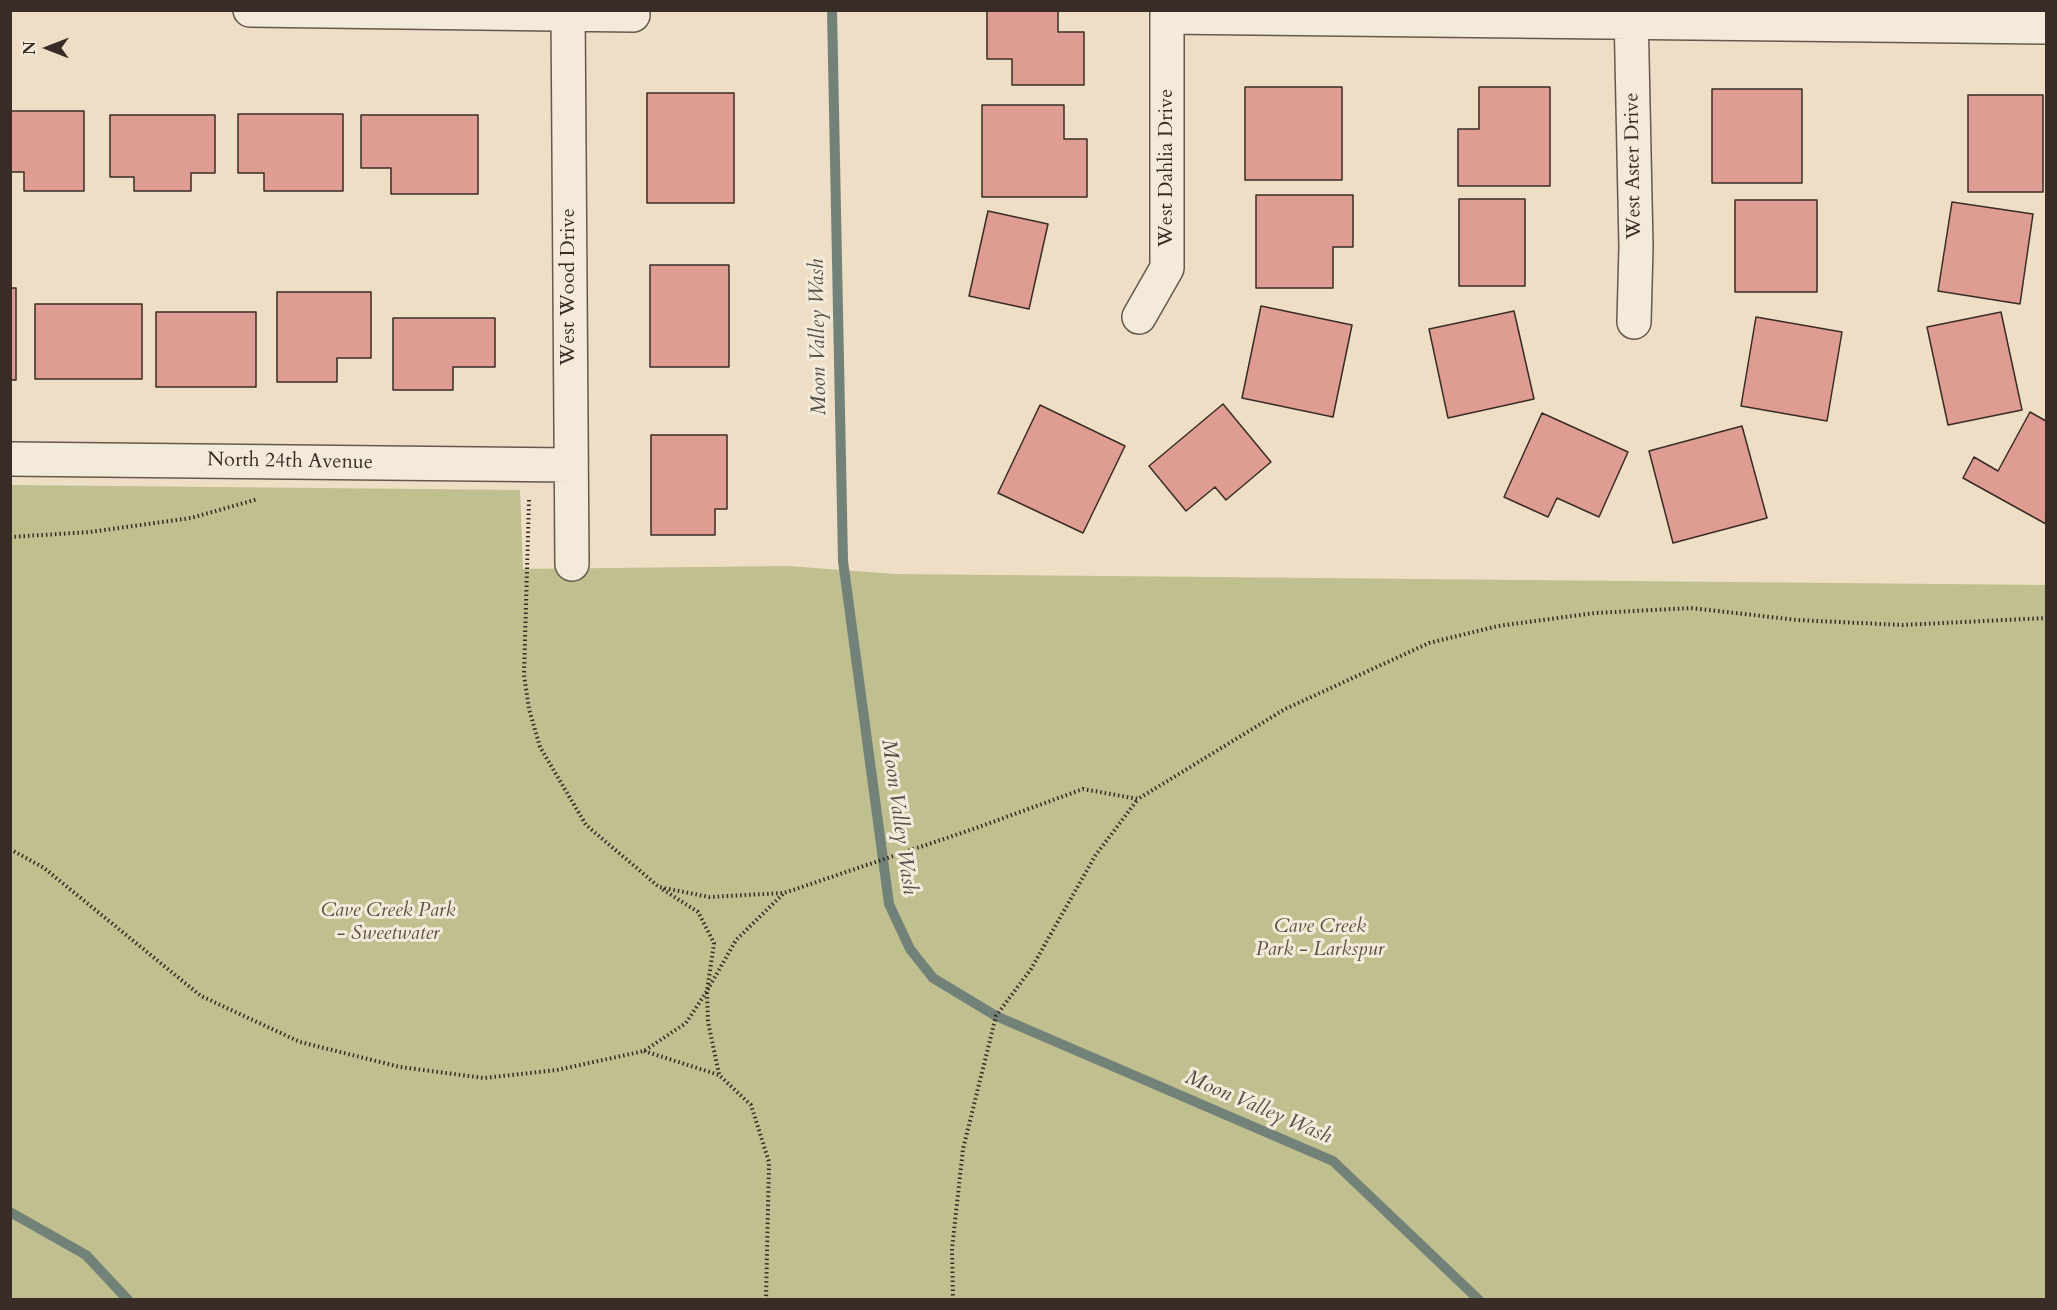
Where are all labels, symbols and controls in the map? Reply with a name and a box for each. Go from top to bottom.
north arrow [18,18,78,78]
text: N [19,41,41,55]
street label: West Dahlia Drive [1155,89,1179,247]
street label: West Aster Drive [1621,92,1647,240]
street label: West Wood Drive [557,208,581,366]
water label: Moon Valley Wash [805,258,833,416]
street label: North 24th Avenue [207,449,373,475]
water label: Moon Valley Wash [875,738,921,896]
park label: Cave Creek Park - Sweetwater [321,899,455,946]
park label: Cave Creek Park - Larkspur [1256,915,1384,962]
water label: Moon Valley Wash [1181,1066,1335,1150]

